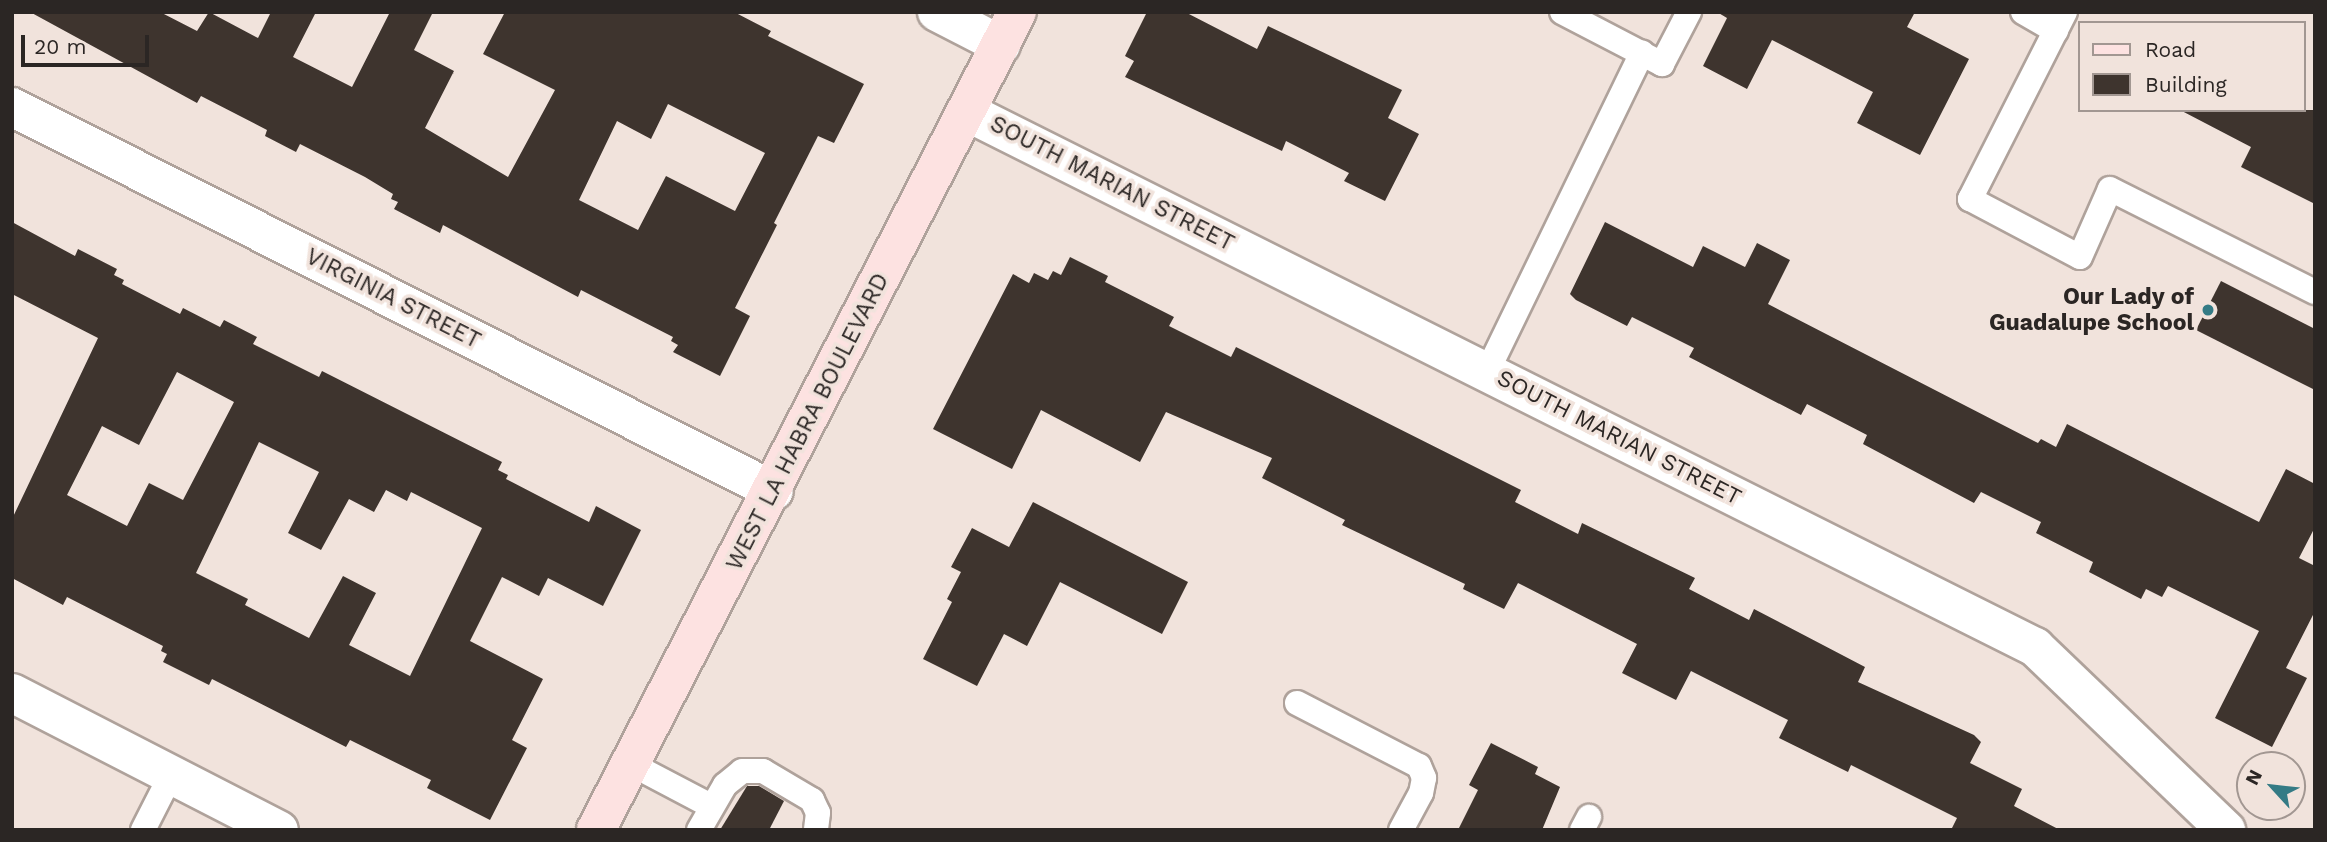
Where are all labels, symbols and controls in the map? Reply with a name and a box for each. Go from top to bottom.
scale bar [24,21,152,65]
legend [2078,21,2306,112]
text: 20 m [34,34,86,59]
text: Road [2145,37,2196,62]
text: Building [2145,72,2227,97]
street label: SOUTH MARIAN STREET [985,110,1239,258]
street label: VIRGINIA STREET [301,243,485,355]
street label: WEST LA HABRA BOULEVARD [720,268,896,576]
place label: Our Lady of Guadalupe School [1989,283,2194,337]
marker: Our Lady of Guadalupe School [2200,302,2216,318]
street label: SOUTH MARIAN STREET [1492,364,1746,512]
north arrow [2236,751,2306,821]
text: N [2240,766,2267,789]

